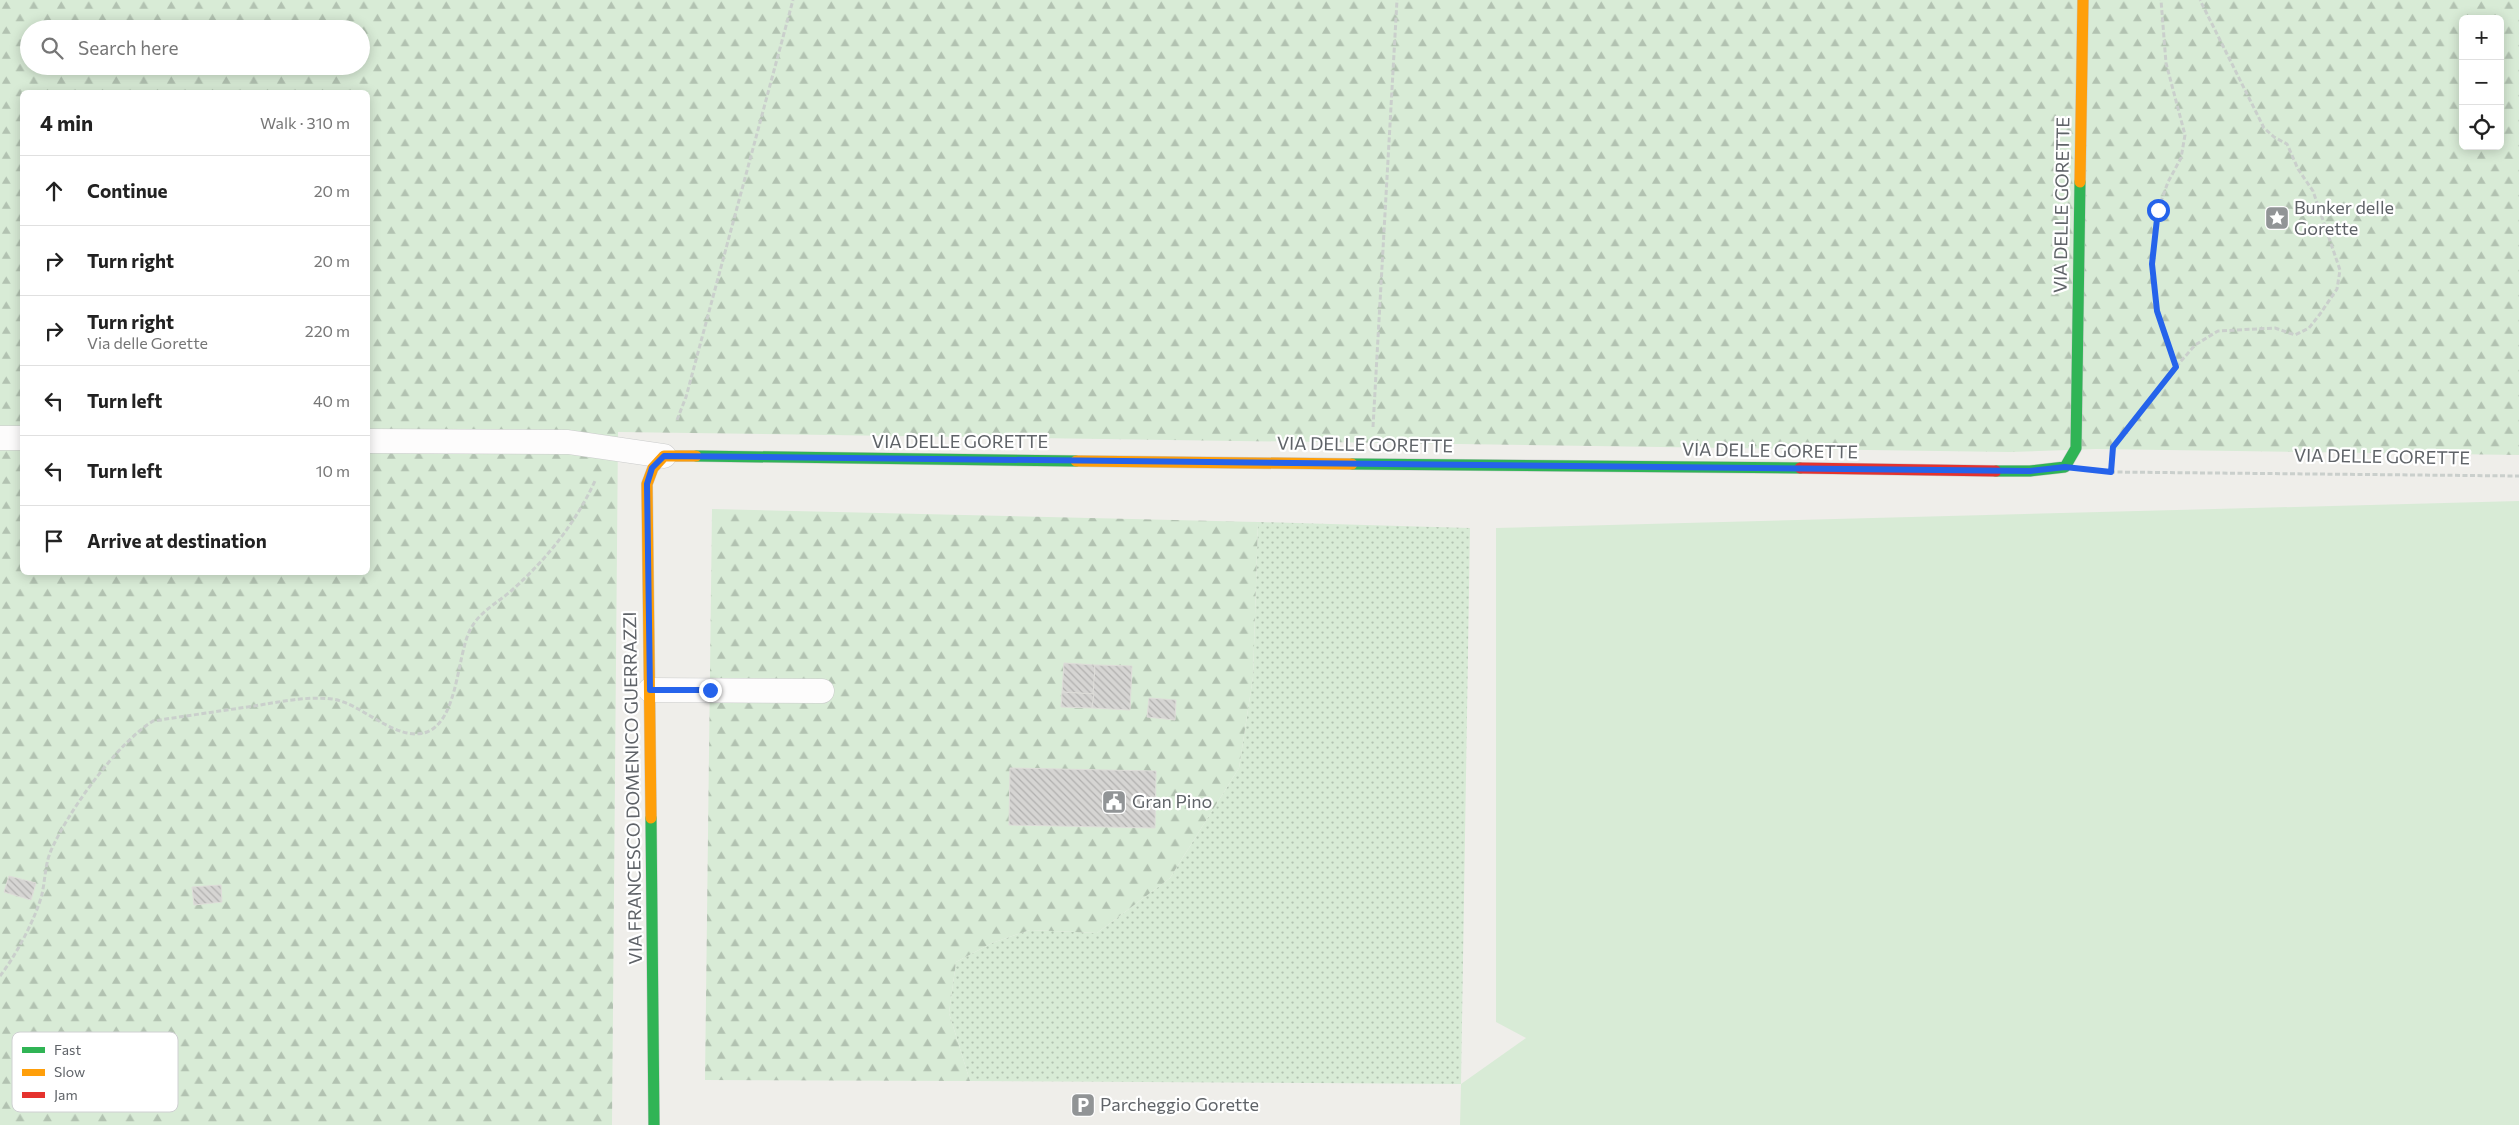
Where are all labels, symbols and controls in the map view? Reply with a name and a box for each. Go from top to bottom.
map controls [2459,15,2504,150]
button: + [2459,15,2504,60]
search box [20,20,370,75]
icon: search [38,34,66,62]
text: Search here [78,36,178,59]
button: − [2459,60,2504,105]
button: locate [2459,105,2504,150]
text: 4 min [40,110,93,135]
text: Walk · 310 m [260,113,350,132]
street label: VIA DELLE GORETTE [2048,117,2074,293]
icon: ahead [40,177,68,205]
text: Continue [87,179,167,202]
text: 20 m [314,181,350,200]
place label: Bunker delle Gorette [2294,196,2394,239]
route start [2147,199,2170,222]
place icon: Bunker delle Gorette [2264,205,2290,231]
icon: right [40,247,68,275]
text: Turn right [87,249,174,272]
text: 20 m [314,251,350,270]
text: Turn right [87,310,174,333]
icon: right [40,317,68,345]
text: 220 m [305,321,350,340]
text: Via delle Gorette [87,333,208,352]
icon: left [40,387,68,415]
text: Turn left [87,389,162,412]
text: 40 m [313,391,350,410]
street label: VIA DELLE GORETTE [872,430,1048,452]
street label: VIA DELLE GORETTE [1277,431,1453,457]
street label: VIA DELLE GORETTE [1682,437,1858,463]
street label: VIA DELLE GORETTE [2294,443,2470,469]
icon: left [40,457,68,485]
text: Turn left [87,459,162,482]
text: 10 m [316,461,350,480]
icon: arrive [40,527,68,555]
text: Arrive at destination [87,529,267,552]
street label: VIA FRANCESCO DOMENICO GUERRAZZI [618,611,646,965]
route end [699,679,722,702]
public building icon: Gran Pino [1101,789,1127,815]
place label: Gran Pino [1132,790,1212,812]
legend [12,1032,178,1112]
text: Fast [54,1041,81,1058]
text: Slow [54,1063,85,1080]
text: Jam [54,1086,78,1103]
parking icon: Parcheggio Gorette [1070,1092,1096,1118]
place label: Parcheggio Gorette [1100,1093,1259,1115]

